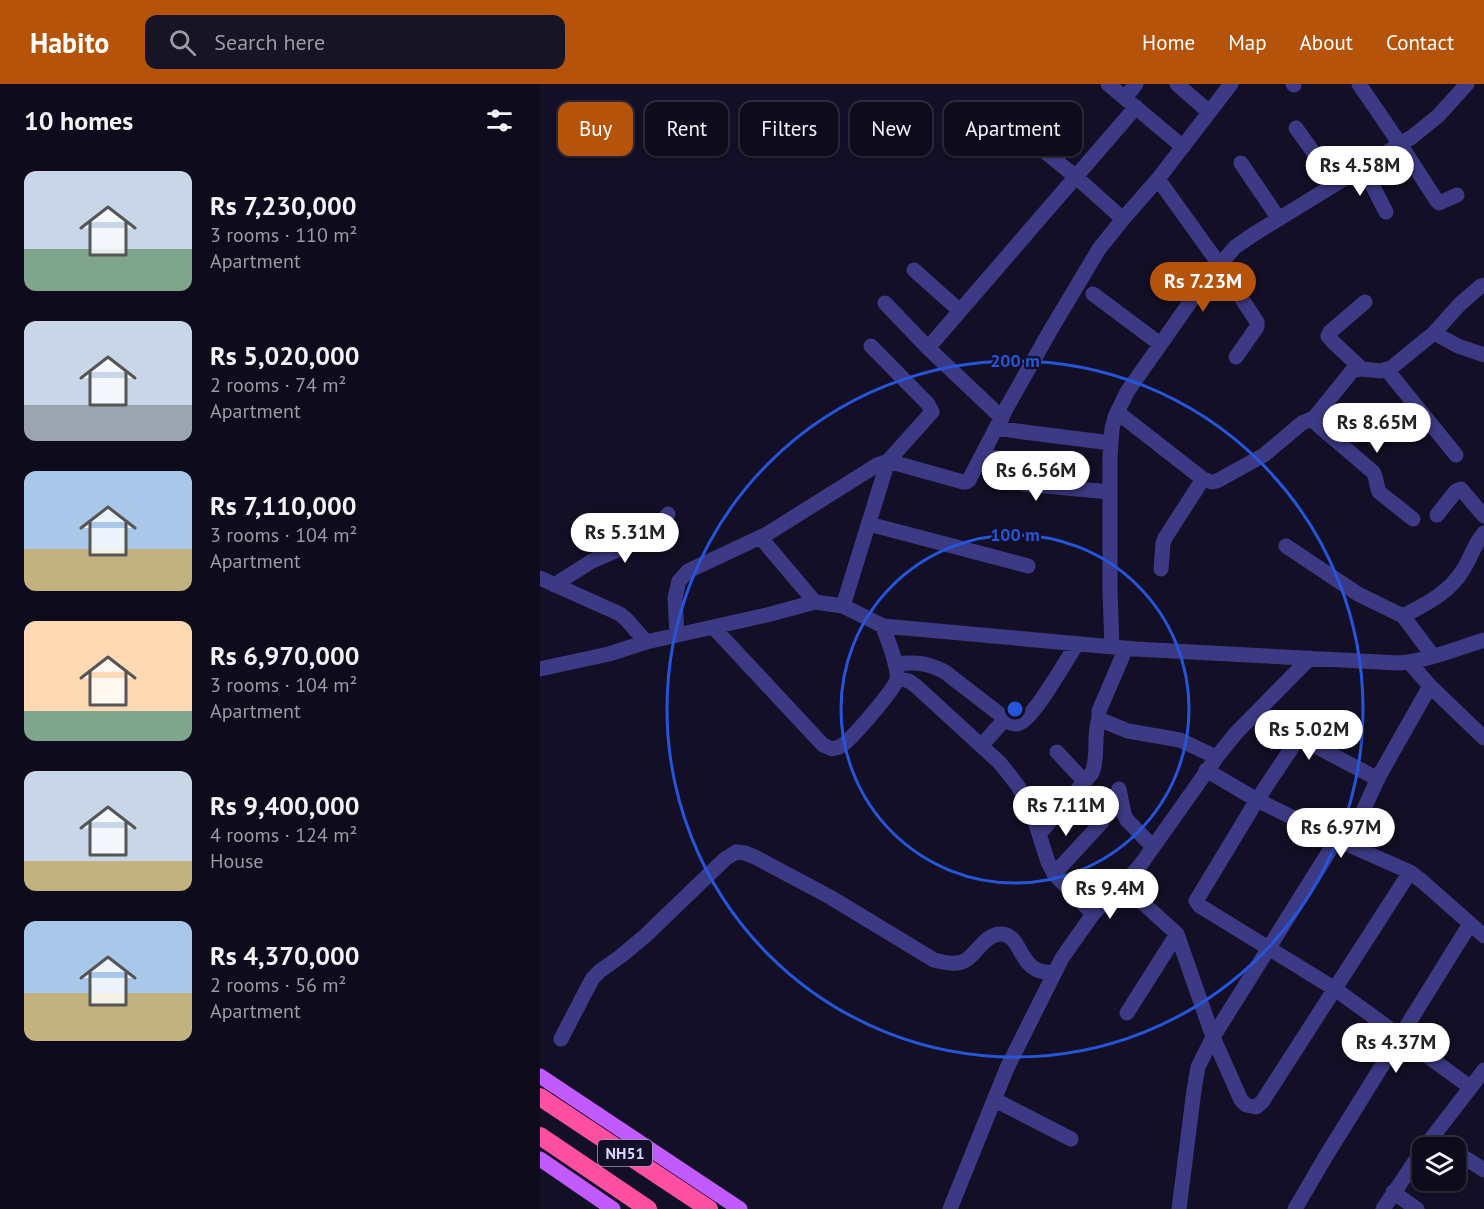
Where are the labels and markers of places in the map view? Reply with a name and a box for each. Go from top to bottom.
pin: Rs 4.58M [1298,146,1422,197]
pin: Rs 7.23M [1141,262,1265,313]
pin: Rs 8.65M [1315,403,1439,454]
pin: Rs 6.56M [974,451,1098,502]
pin: Rs 5.31M [563,513,687,564]
centre of rings [1005,699,1025,719]
pin: Rs 5.02M [1247,710,1371,761]
pin: Rs 7.11M [1004,786,1128,837]
pin: Rs 6.97M [1279,808,1403,859]
pin: Rs 9.4M [1055,869,1165,920]
pin: Rs 4.37M [1334,1023,1458,1074]

